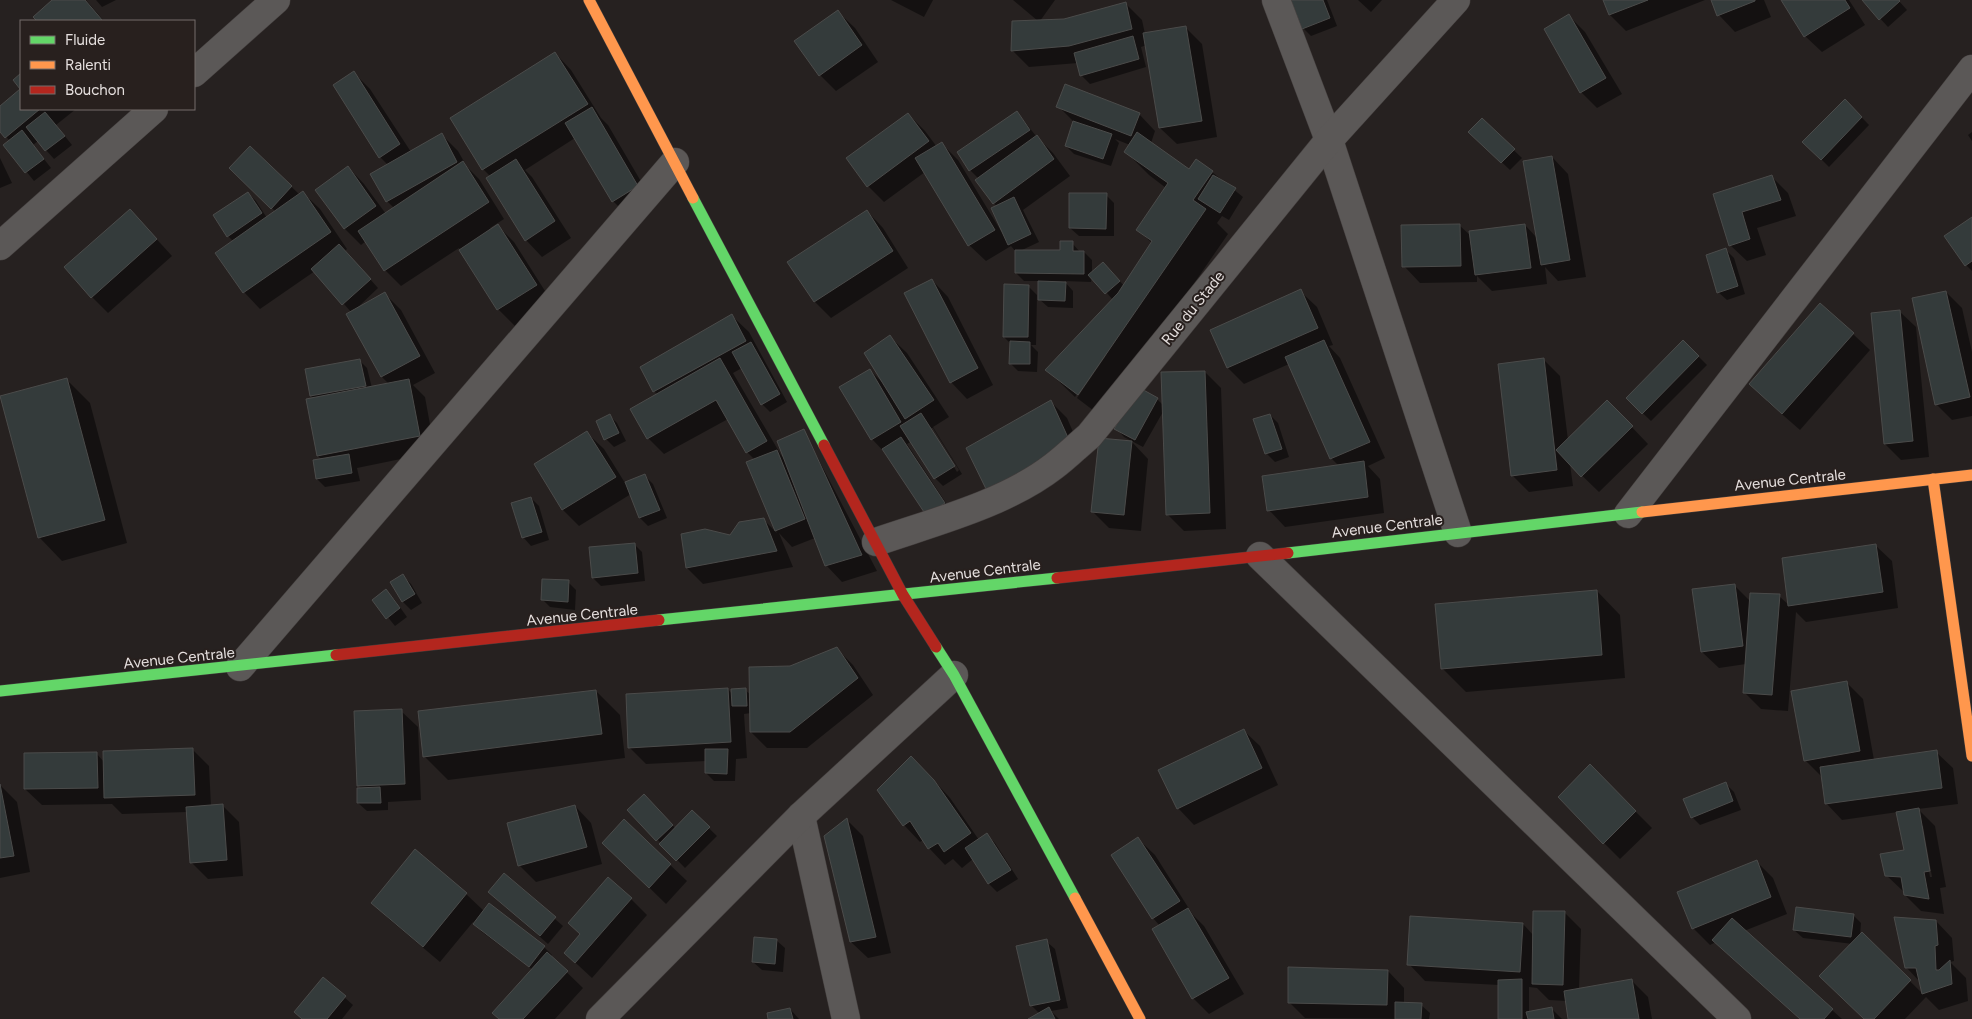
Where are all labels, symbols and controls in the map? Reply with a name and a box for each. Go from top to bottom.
legend [20,20,195,110]
text: Fluide [65,31,105,49]
text: Ralenti [65,56,111,74]
text: Bouchon [65,81,125,99]
street label: Rue du Stade [1158,267,1228,349]
street label: Avenue Centrale [1734,465,1846,495]
street label: Avenue Centrale [1330,510,1444,542]
street label: Avenue Centrale [928,555,1042,587]
street label: Avenue Centrale [526,600,638,630]
street label: Avenue Centrale [123,643,235,673]

